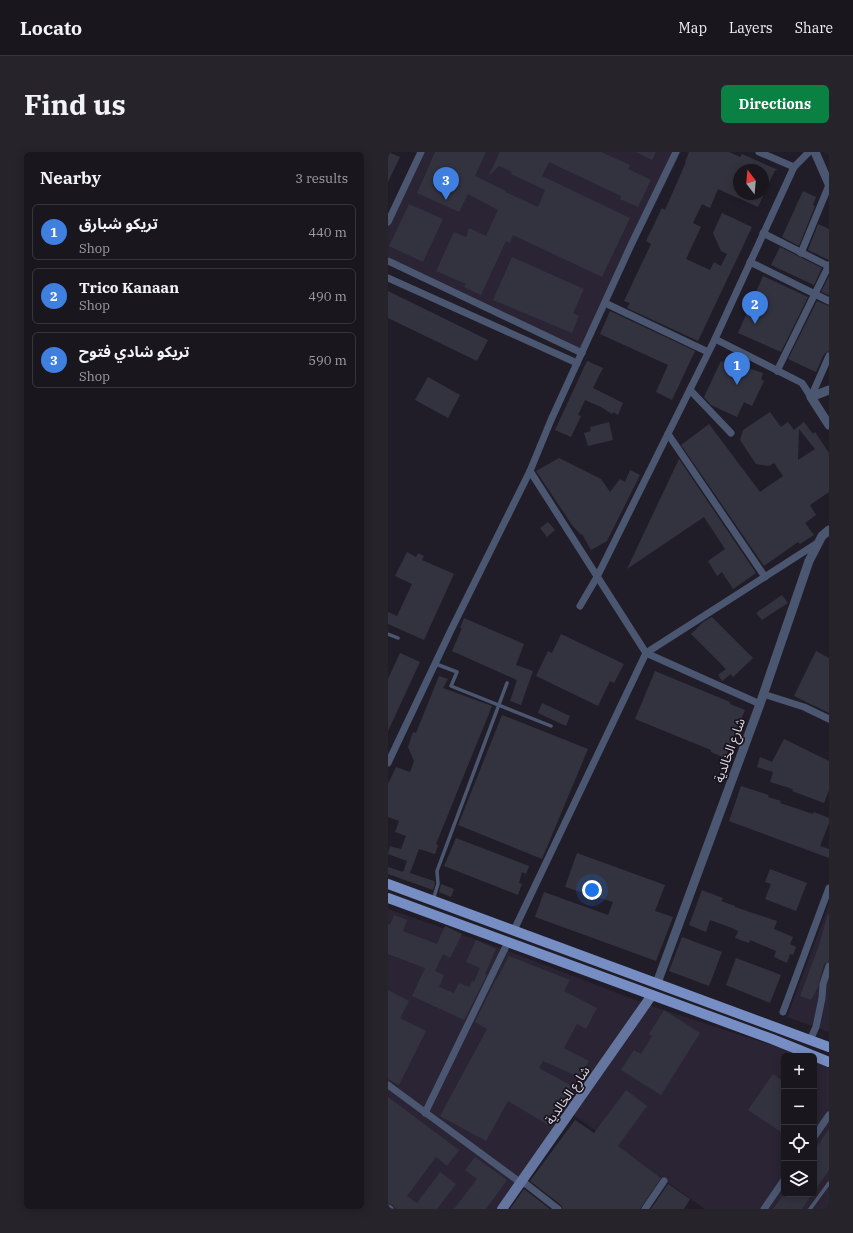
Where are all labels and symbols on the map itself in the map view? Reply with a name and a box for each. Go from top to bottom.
north arrow [733,164,769,200]
pin: 3 [433,167,459,200]
pin: 2 [742,291,768,324]
pin: 1 [724,352,750,385]
street label: شارع الخالدية [710,716,751,785]
your location [582,880,602,900]
street label: شارع الخالدية [541,1063,595,1129]

